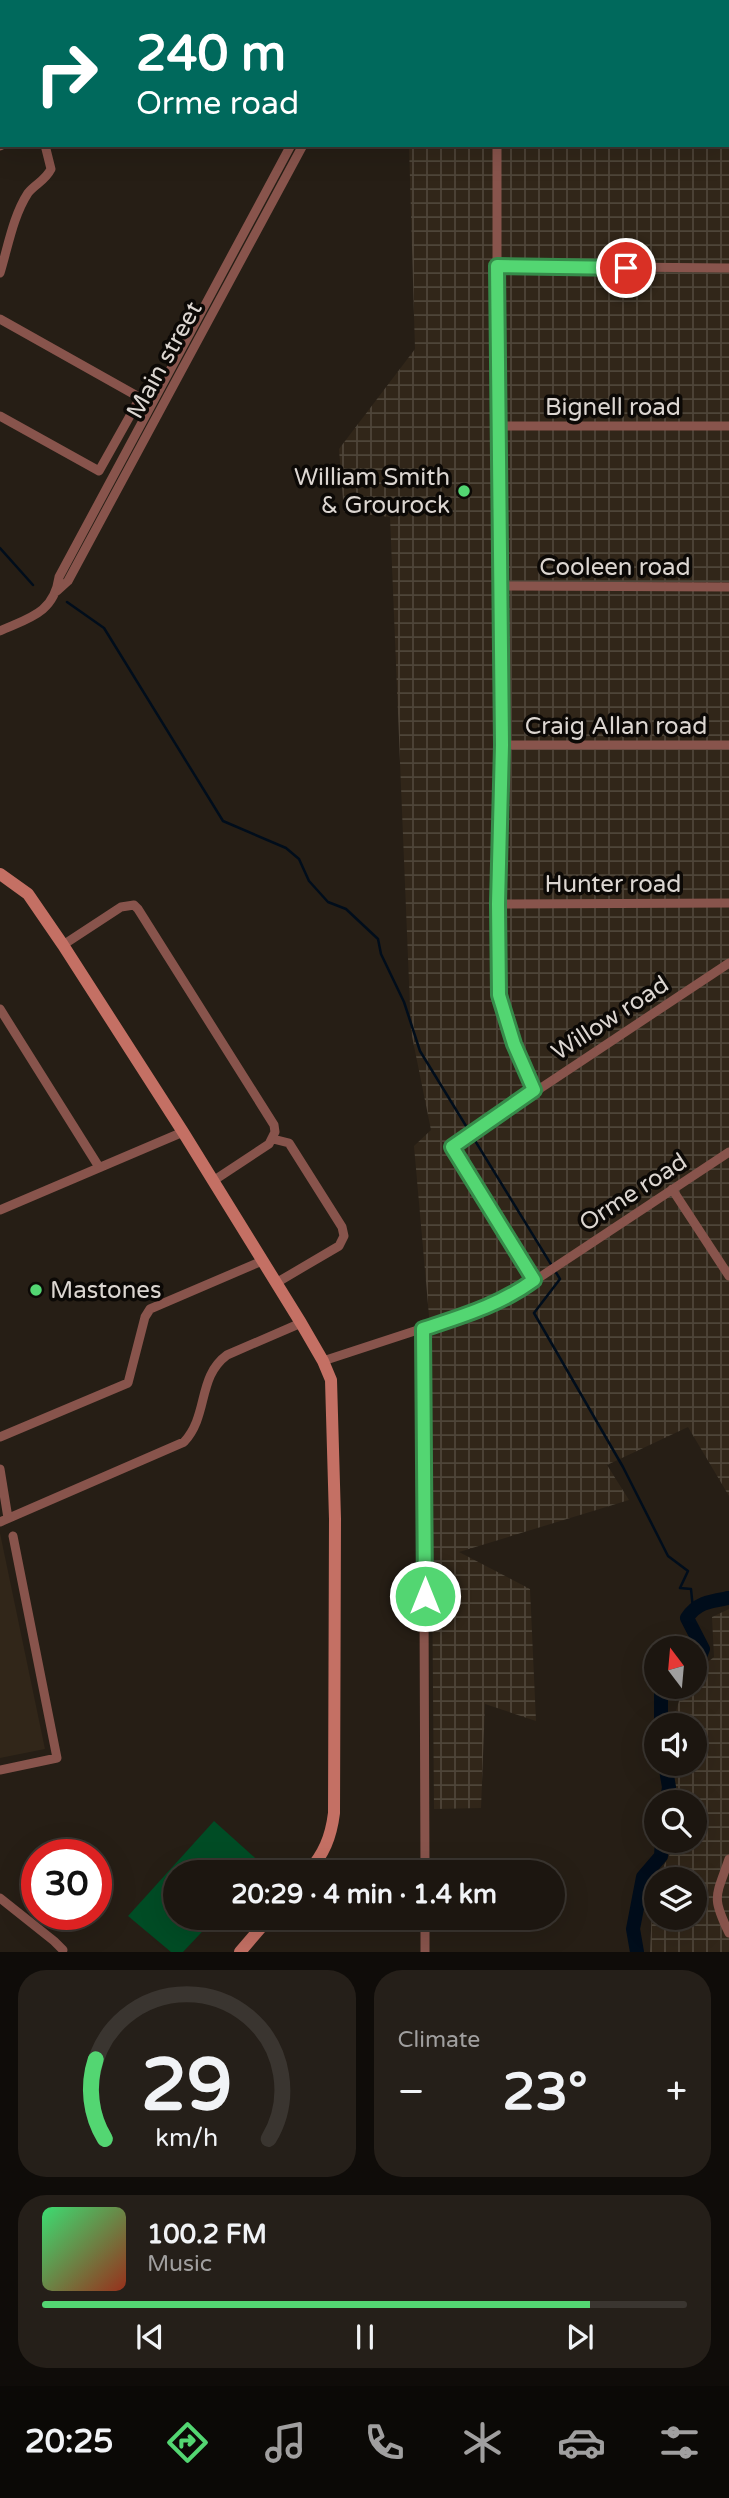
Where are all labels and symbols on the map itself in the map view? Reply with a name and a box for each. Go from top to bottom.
pin [596,238,656,298]
street label: Main street [120,297,208,424]
street label: Bignell road [545,393,681,422]
place label: William Smith & Grourock [294,463,450,520]
marker: William Smith & Grourock [456,483,472,499]
street label: Cooleen road [539,553,691,582]
street label: Craig Allan road [525,712,707,741]
street label: Hunter road [545,870,681,899]
street label: Willow road [546,970,674,1067]
street label: Orme road [574,1147,692,1238]
place label: Mastones [50,1276,161,1305]
marker: Mastones [28,1282,44,1298]
position arrow [388,1559,462,1633]
north arrow [644,1636,707,1699]
speed limit sign: 30 [21,1839,112,1930]

